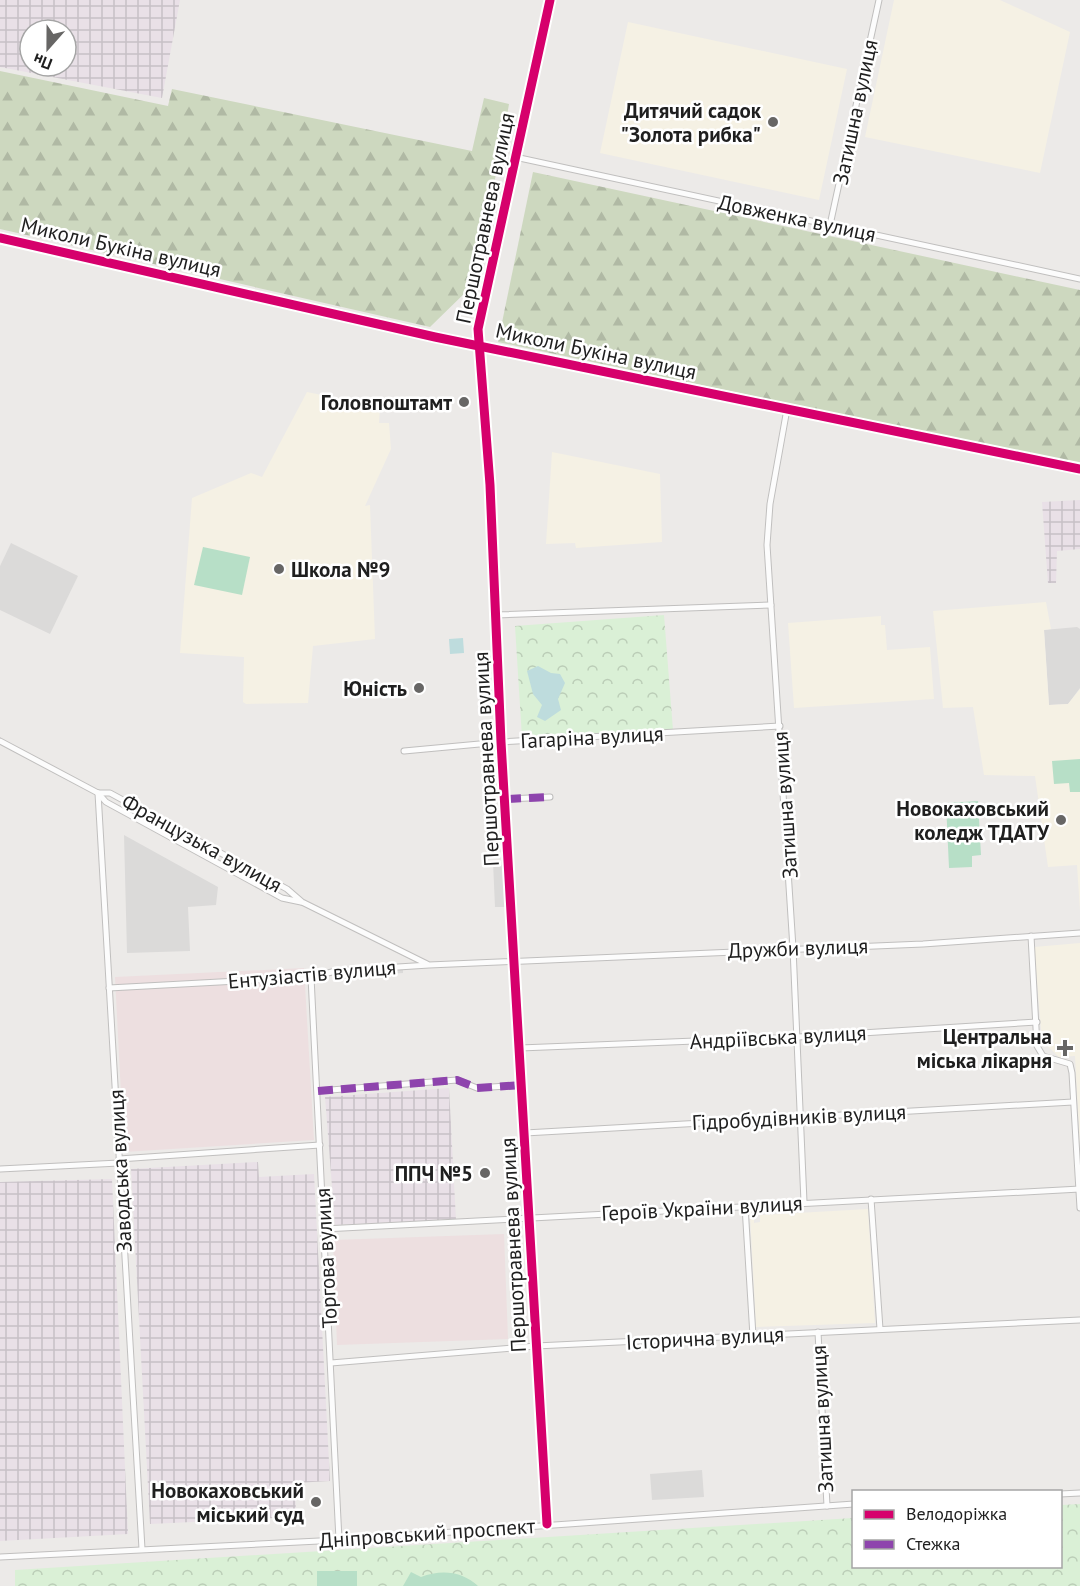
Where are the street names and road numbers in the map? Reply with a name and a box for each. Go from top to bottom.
street label: Затишна вулиця [826,37,884,187]
street label: Першотравнева вулиця [449,110,521,326]
street label: Довженка вулиця [716,188,878,248]
street label: Миколи Букіна вулиця [18,211,224,283]
street label: Миколи Букіна вулиця [493,317,699,385]
street label: Першотравнева вулиця [467,651,505,867]
street label: Гагаріна вулиця [520,720,664,754]
street label: Затишна вулиця [766,730,804,880]
street label: Французька вулиця [117,788,287,898]
street label: Дружби вулиця [727,932,869,964]
street label: Ентузіастів вулиця [227,953,397,995]
street label: Андріївська вулиця [689,1019,867,1055]
street label: Заводська вулиця [102,1089,138,1253]
street label: Гідробудівників вулиця [691,1098,907,1136]
street label: Першотравнева вулиця [494,1137,532,1353]
street label: Торгова вулиця [309,1187,343,1329]
street label: Героїв України вулиця [601,1189,803,1227]
street label: Історична вулиця [625,1320,785,1356]
street label: Затишна вулиця [805,1344,839,1494]
street label: Дніпровський проспект [318,1512,537,1554]

